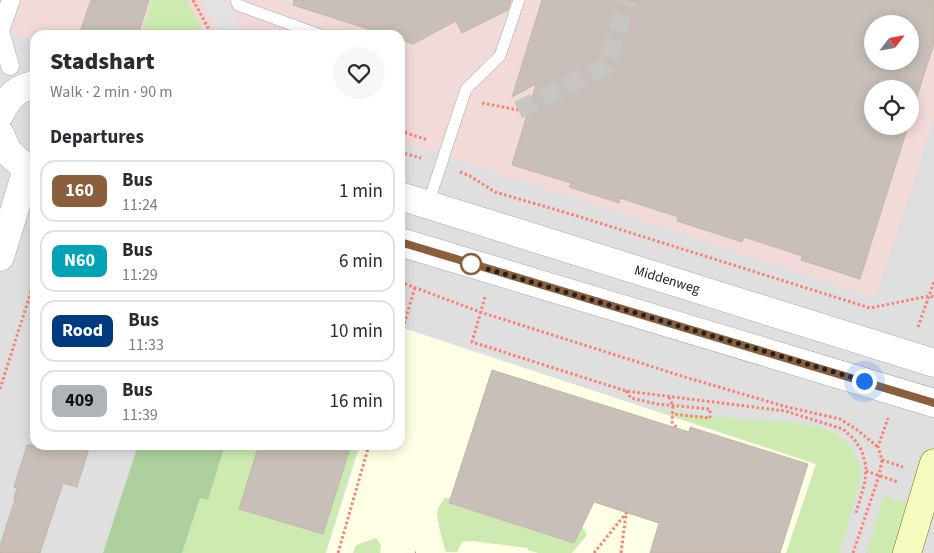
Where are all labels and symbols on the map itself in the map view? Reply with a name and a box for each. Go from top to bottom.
north arrow [864,15,919,70]
unlabelled marker [460,253,482,275]
street label: Middenweg [632,261,702,299]
your location [852,369,877,394]

